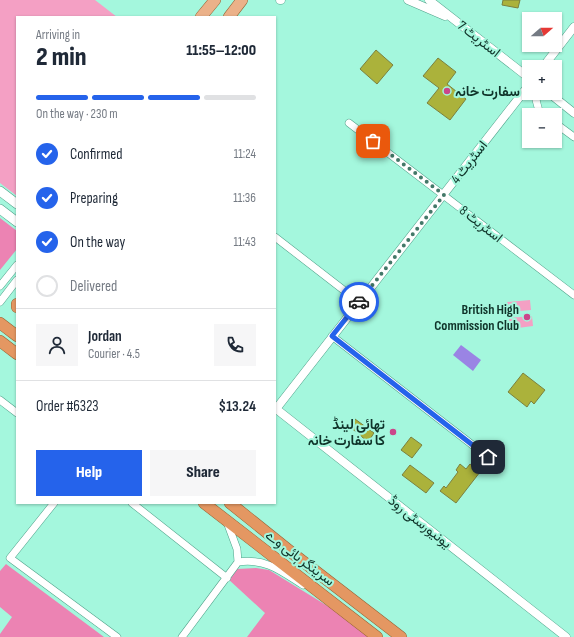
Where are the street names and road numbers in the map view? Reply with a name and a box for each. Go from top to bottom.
street label: اسٹریٹ 7 [454,17,504,61]
street label: اسٹریٹ 4 [447,137,491,187]
street label: اسٹریٹ 8 [456,202,506,246]
street label: یونیورسٹی روڈ [385,492,455,552]
street label: سرینگر ہائی وے [261,526,338,590]

